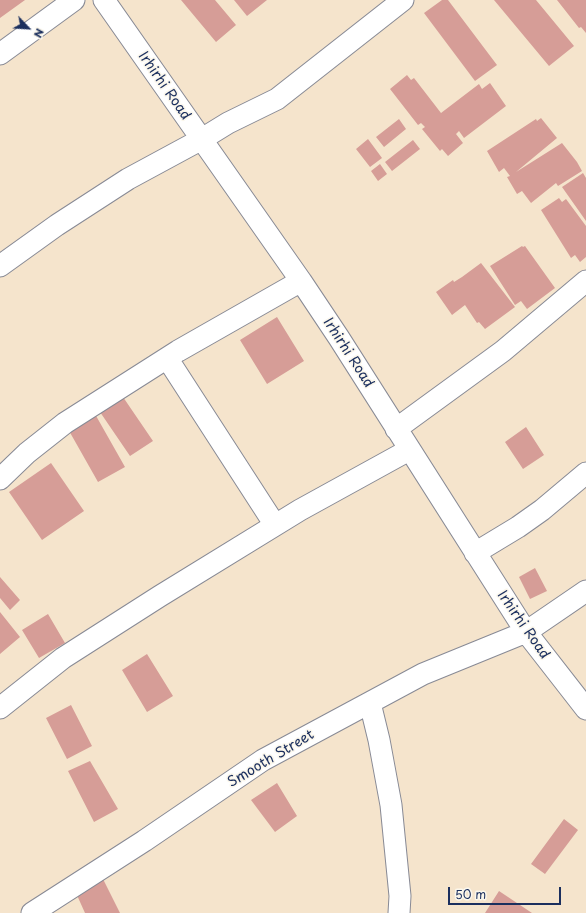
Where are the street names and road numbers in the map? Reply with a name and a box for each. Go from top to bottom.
street label: Irhirhi Road [134,48,194,124]
street label: Irhirhi Road [319,315,377,391]
street label: Irhirhi Road [493,587,553,663]
street label: Smooth Street [225,727,317,791]

